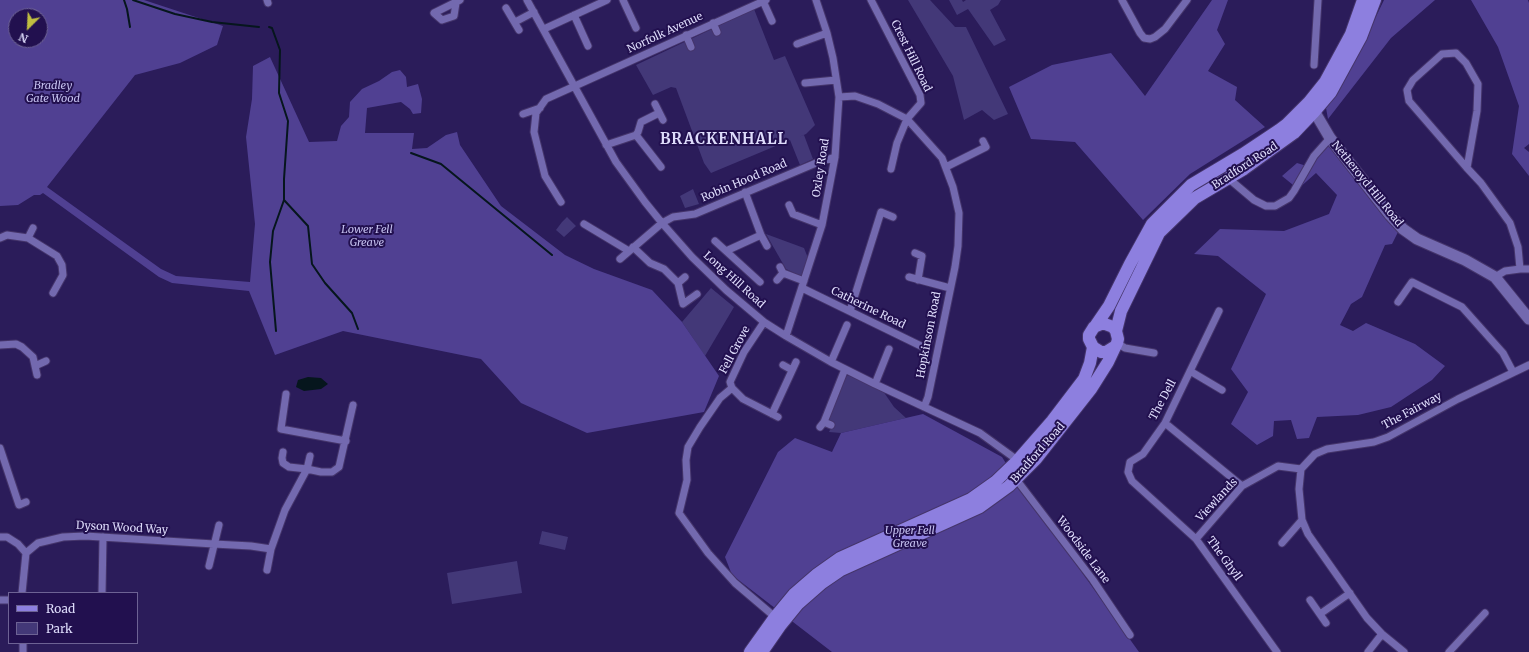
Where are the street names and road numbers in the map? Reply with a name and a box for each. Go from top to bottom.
street label: Norfolk Avenue [625,10,705,56]
street label: Crest Hill Road [888,18,934,94]
street label: Oxley Road [810,138,832,198]
street label: Netheroyd Hill Road [1328,139,1406,229]
street label: Bradford Road [1210,140,1280,192]
street label: Robin Hood Road [699,157,789,205]
street label: Long Hill Road [701,249,767,311]
street label: Catherine Road [829,284,907,332]
street label: Hopkinson Road [914,291,944,379]
street label: Fell Grove [717,324,753,376]
street label: The Dell [1147,377,1179,423]
street label: The Fairway [1380,390,1444,432]
street label: Bradford Road [1008,420,1068,486]
street label: Viewlands [1194,476,1240,524]
street label: Woodside Lane [1054,514,1112,586]
street label: Dyson Wood Way [76,519,168,537]
street label: The Ghyll [1204,534,1244,584]

